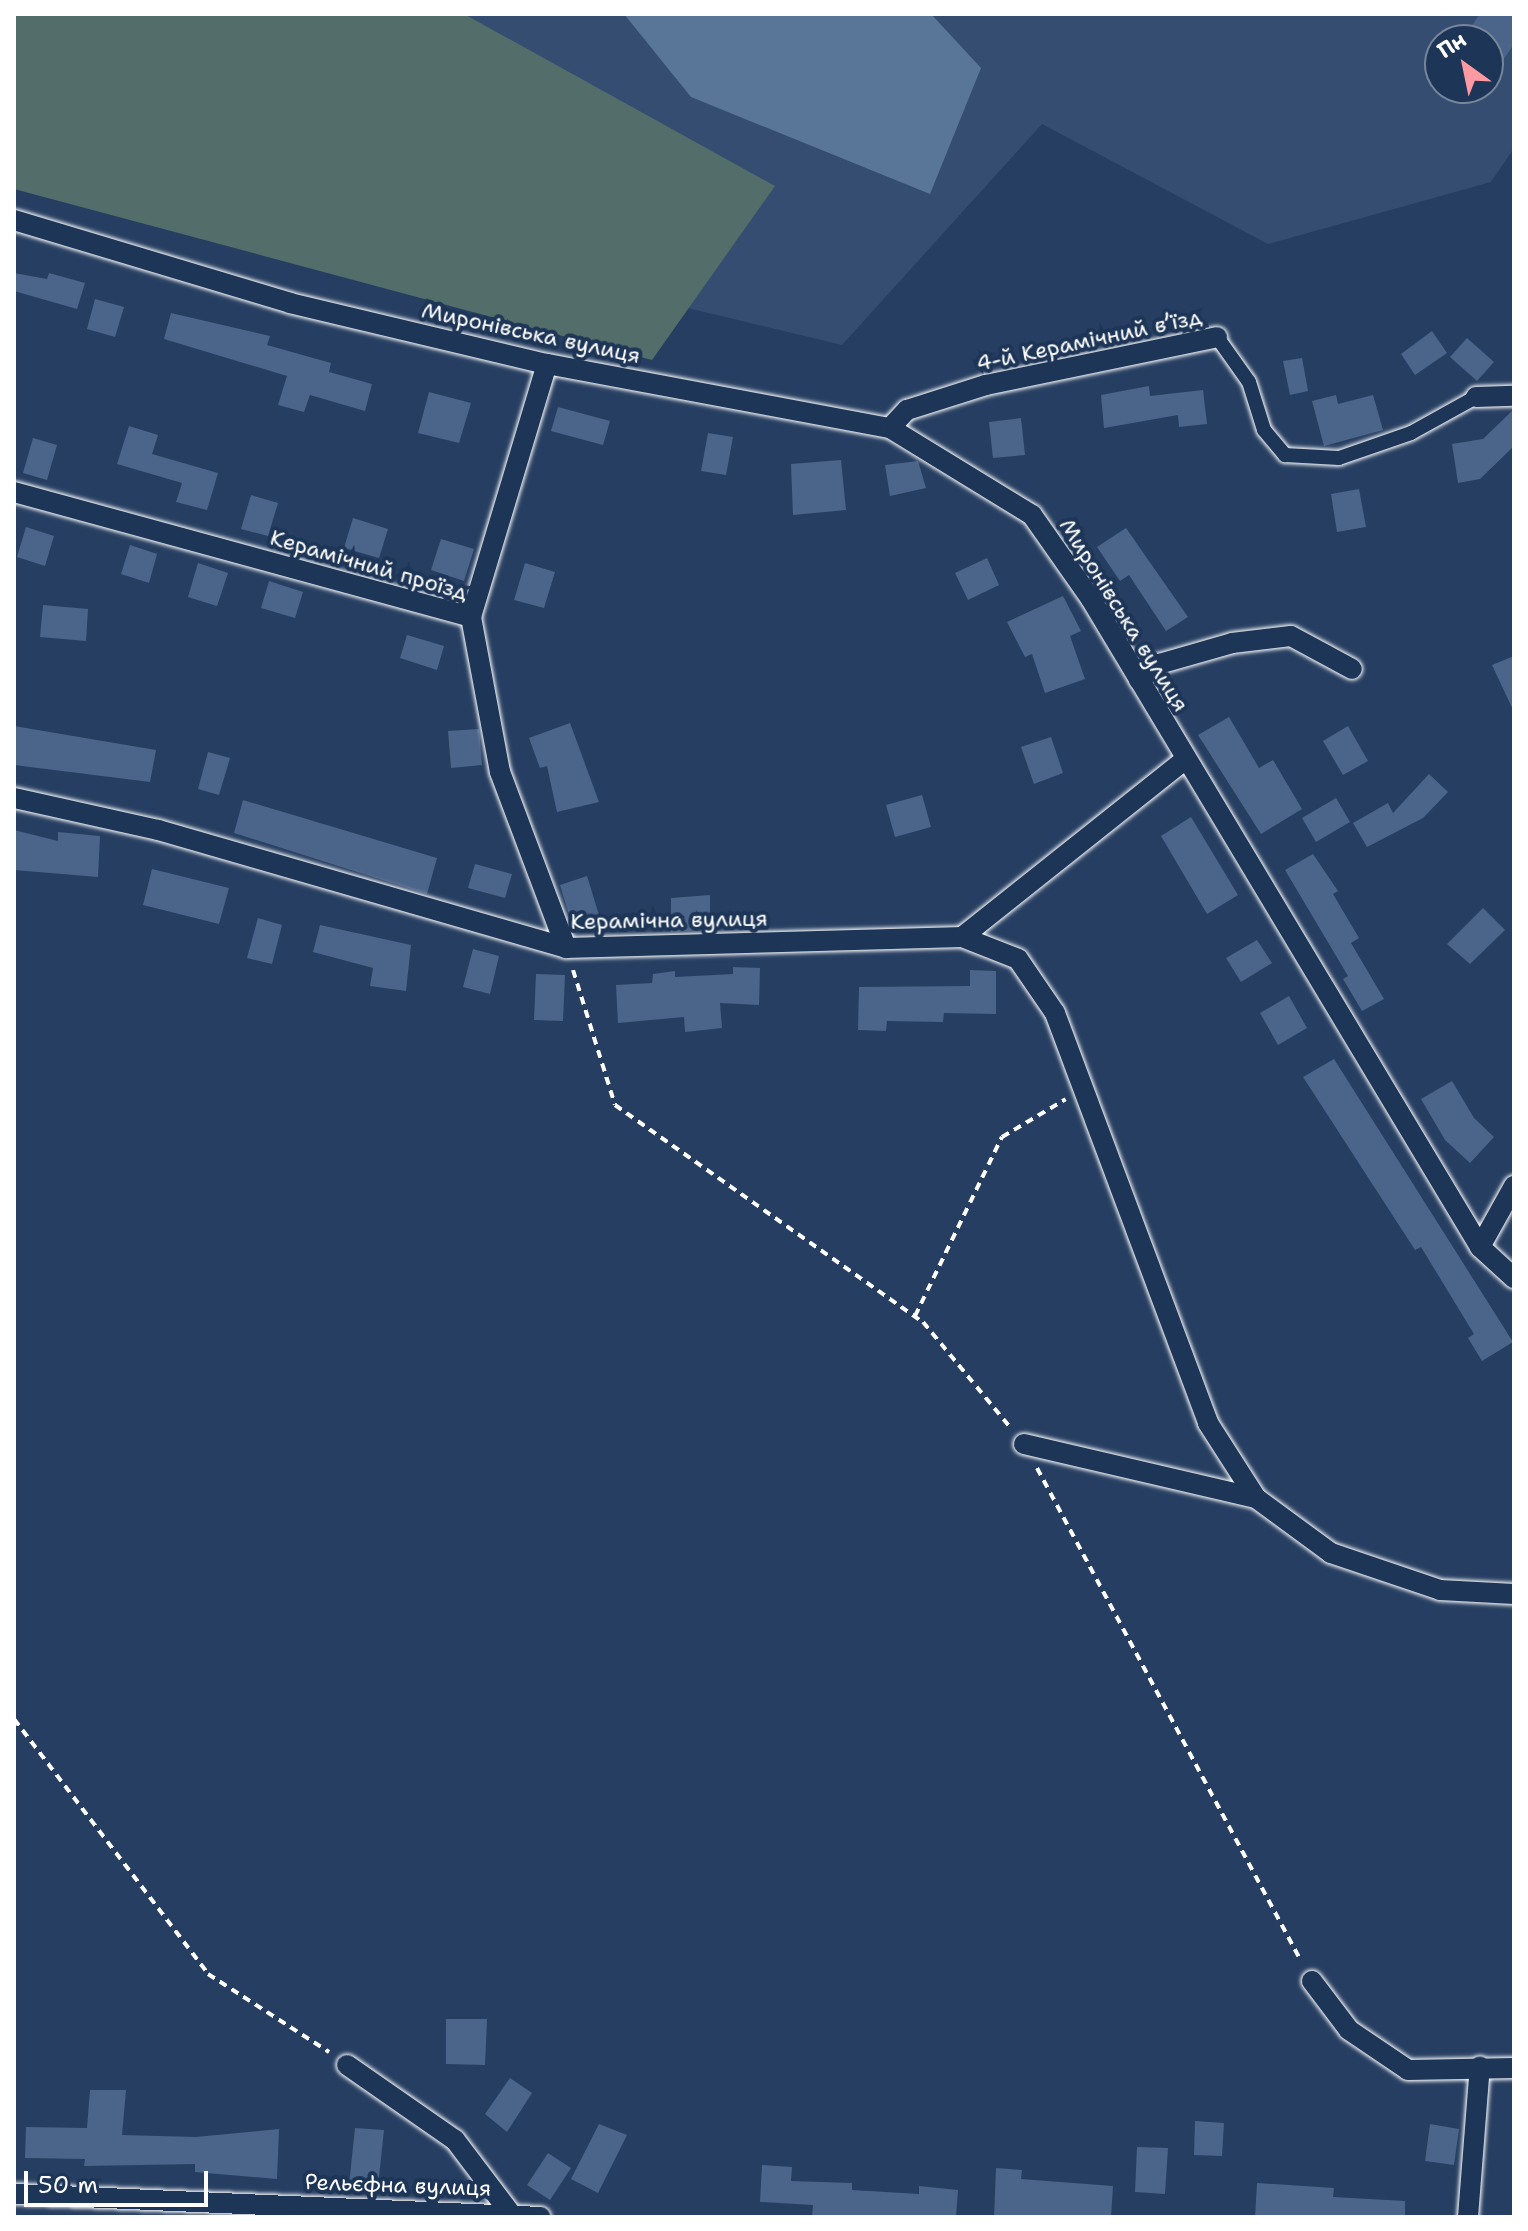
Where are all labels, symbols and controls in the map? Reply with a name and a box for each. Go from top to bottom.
north arrow [1424,24,1504,104]
text: Пн [1432,25,1472,65]
street label: Миронівська вулиця [419,297,643,369]
street label: 4-й Керамічний в’їзд [974,303,1204,377]
street label: Миронівська вулиця [1054,514,1194,716]
street label: Керамічний проїзд [267,524,471,606]
street label: Керамічна вулиця [570,905,768,935]
scale bar [28,2155,212,2205]
text: 50 m [38,2169,98,2201]
street label: Рельєфна вулиця [304,2169,492,2201]

